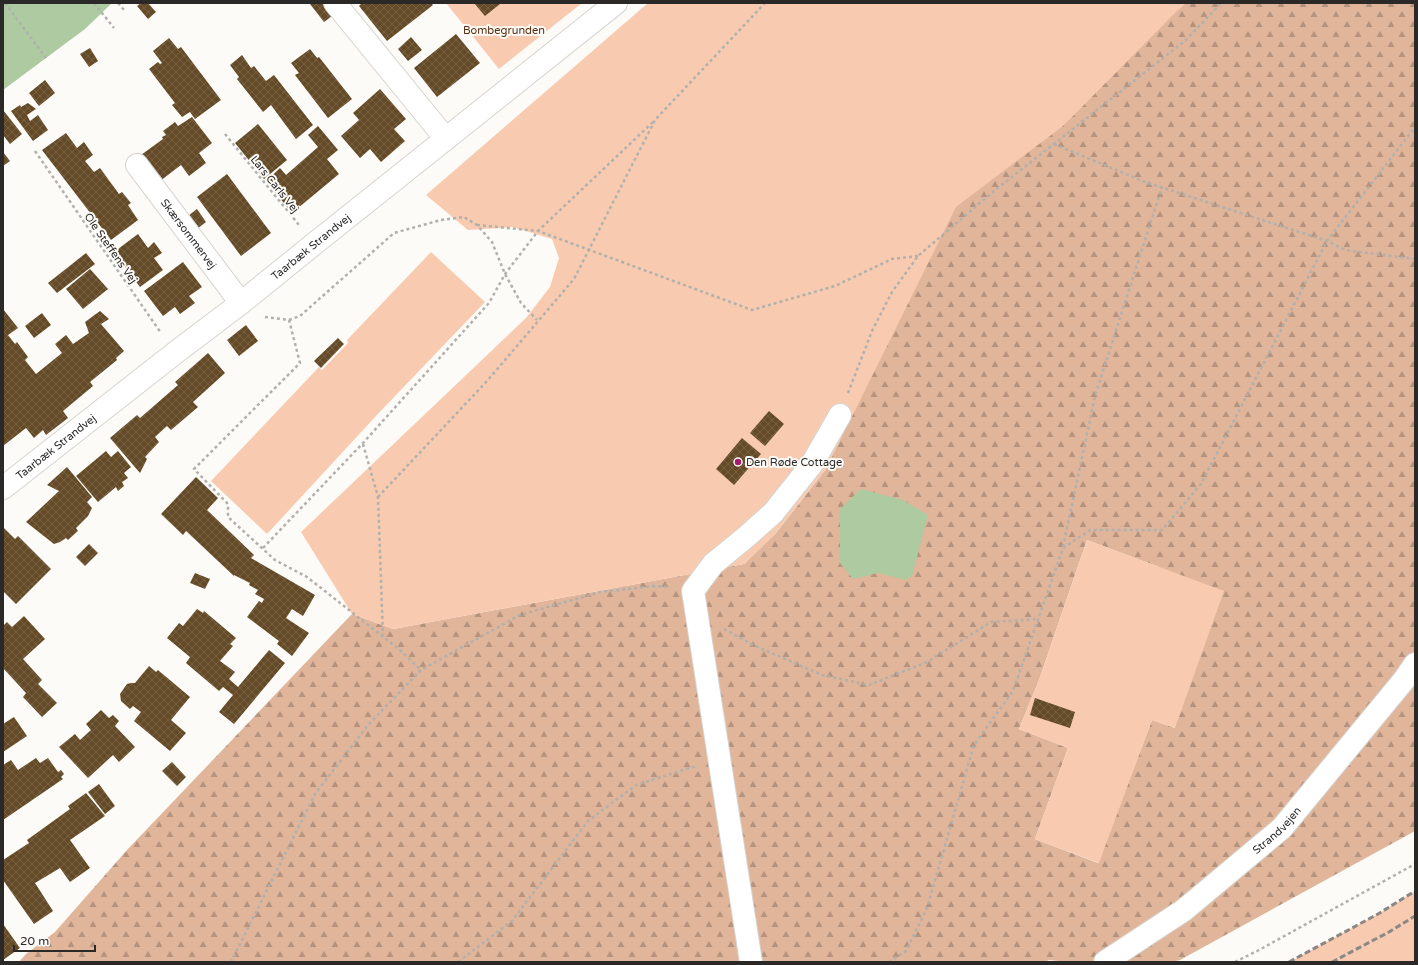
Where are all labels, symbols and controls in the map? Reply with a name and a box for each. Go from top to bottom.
park label: Bombegrunden [463,24,545,37]
street label: Lars Carls Vej [248,153,302,216]
street label: Skærsommervej [158,196,219,272]
street label: Ole Steffens Vej [82,211,140,286]
street label: Taarbæk Strandvej [269,211,353,283]
street label: Taarbæk Strandvej [13,412,99,482]
place label: Den Røde Cottage [746,456,842,469]
marker: Den Røde Cottage [733,457,743,467]
street label: Strandvejen [1250,804,1304,857]
scale bar [14,927,95,953]
text: 20 m [20,934,49,948]

